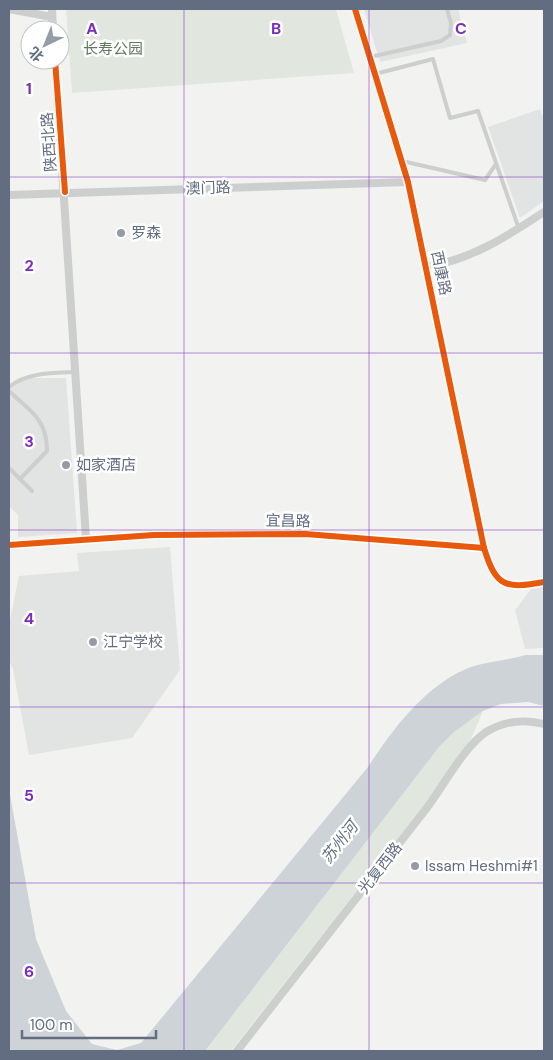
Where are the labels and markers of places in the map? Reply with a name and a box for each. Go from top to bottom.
place label: 罗森 [131,223,161,243]
marker: 罗森 [115,227,127,239]
place label: 如家酒店 [76,455,136,475]
marker: 如家酒店 [60,459,72,471]
place label: 江宁学校 [103,632,163,652]
marker: 江宁学校 [87,636,99,648]
place label: Issam Heshmi#1 [425,856,538,876]
marker: Issam Heshmi#1 [409,860,421,872]

